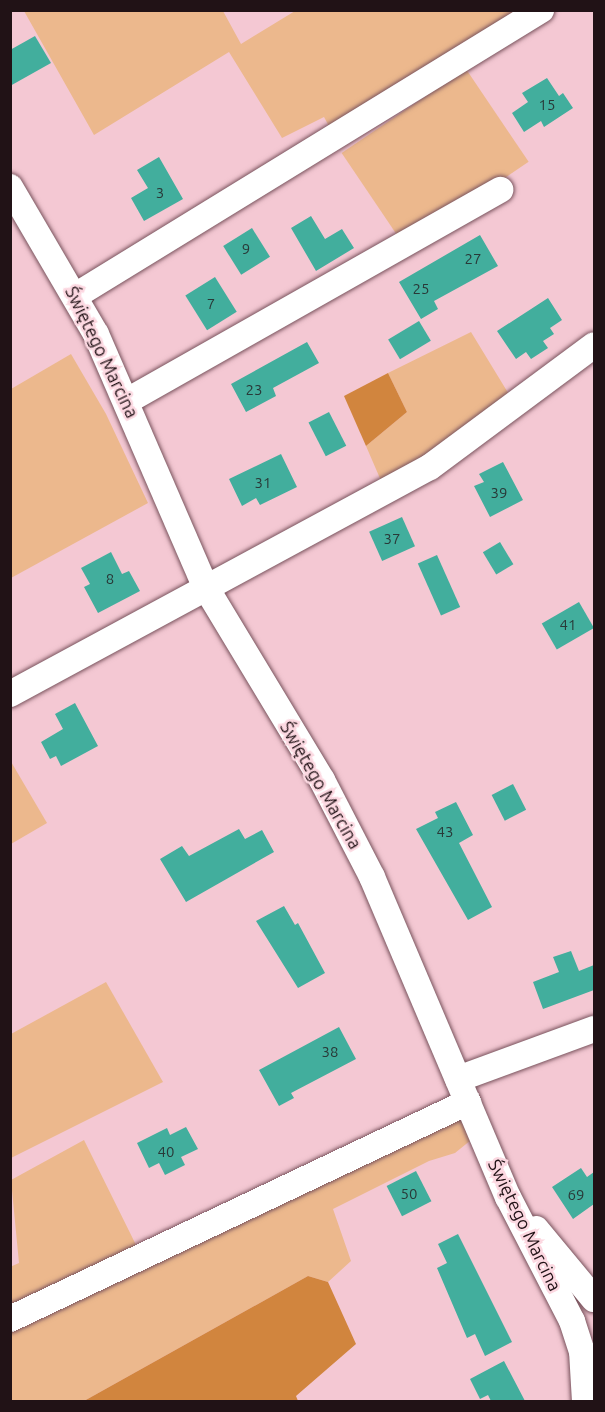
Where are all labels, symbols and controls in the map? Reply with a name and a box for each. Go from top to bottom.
house number: 15 [539,96,555,114]
house number: 3 [156,184,164,202]
house number: 9 [242,240,250,258]
house number: 27 [465,250,481,268]
house number: 25 [413,280,429,298]
street label: Świętego Marcina [61,283,143,421]
house number: 7 [207,295,215,313]
house number: 23 [246,381,262,399]
house number: 31 [255,474,271,492]
house number: 39 [491,484,507,502]
house number: 37 [384,530,400,548]
house number: 8 [106,570,114,588]
house number: 41 [560,616,576,634]
street label: Świętego Marcina [276,717,366,853]
house number: 43 [437,823,453,841]
house number: 38 [322,1043,338,1061]
house number: 40 [158,1143,174,1161]
street label: Świętego Marcina [484,1156,566,1294]
house number: 50 [401,1185,417,1203]
house number: 69 [568,1186,584,1204]

